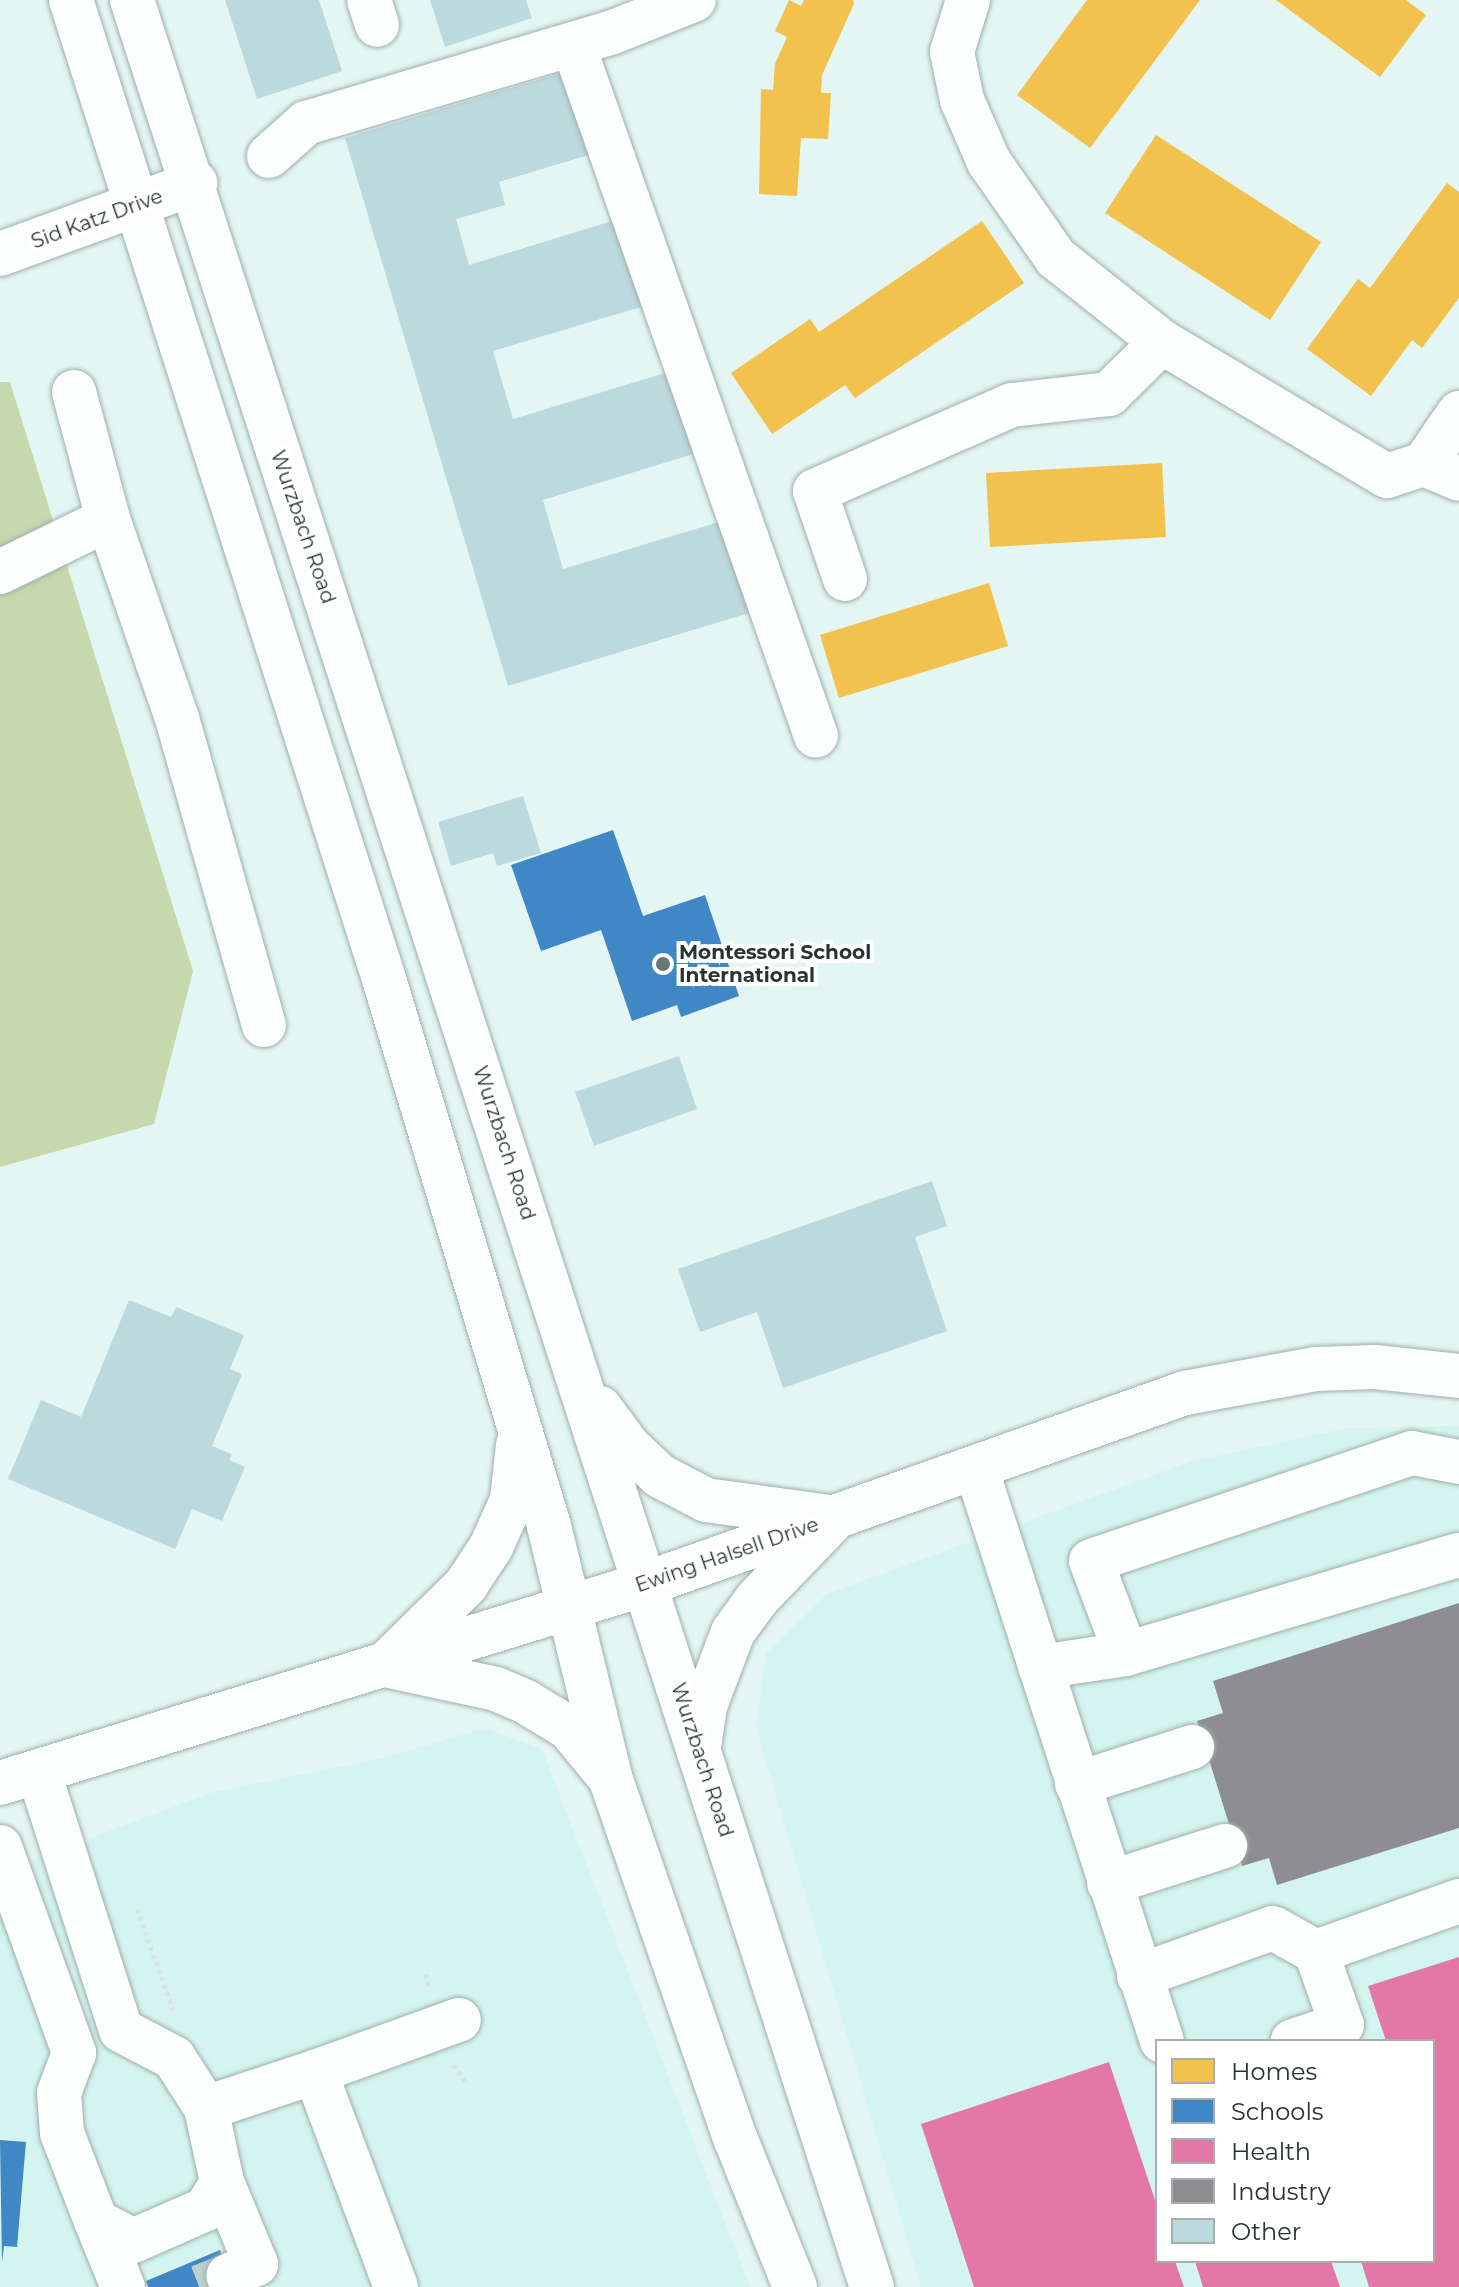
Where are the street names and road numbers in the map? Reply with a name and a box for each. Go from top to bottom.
street label: Sid Katz Drive [28,184,166,254]
street label: Wurzbach Road [265,447,341,607]
street label: Wurzbach Road [468,1063,540,1223]
street label: Ewing Halsell Drive [632,1512,822,1598]
street label: Wurzbach Road [666,1680,738,1840]

